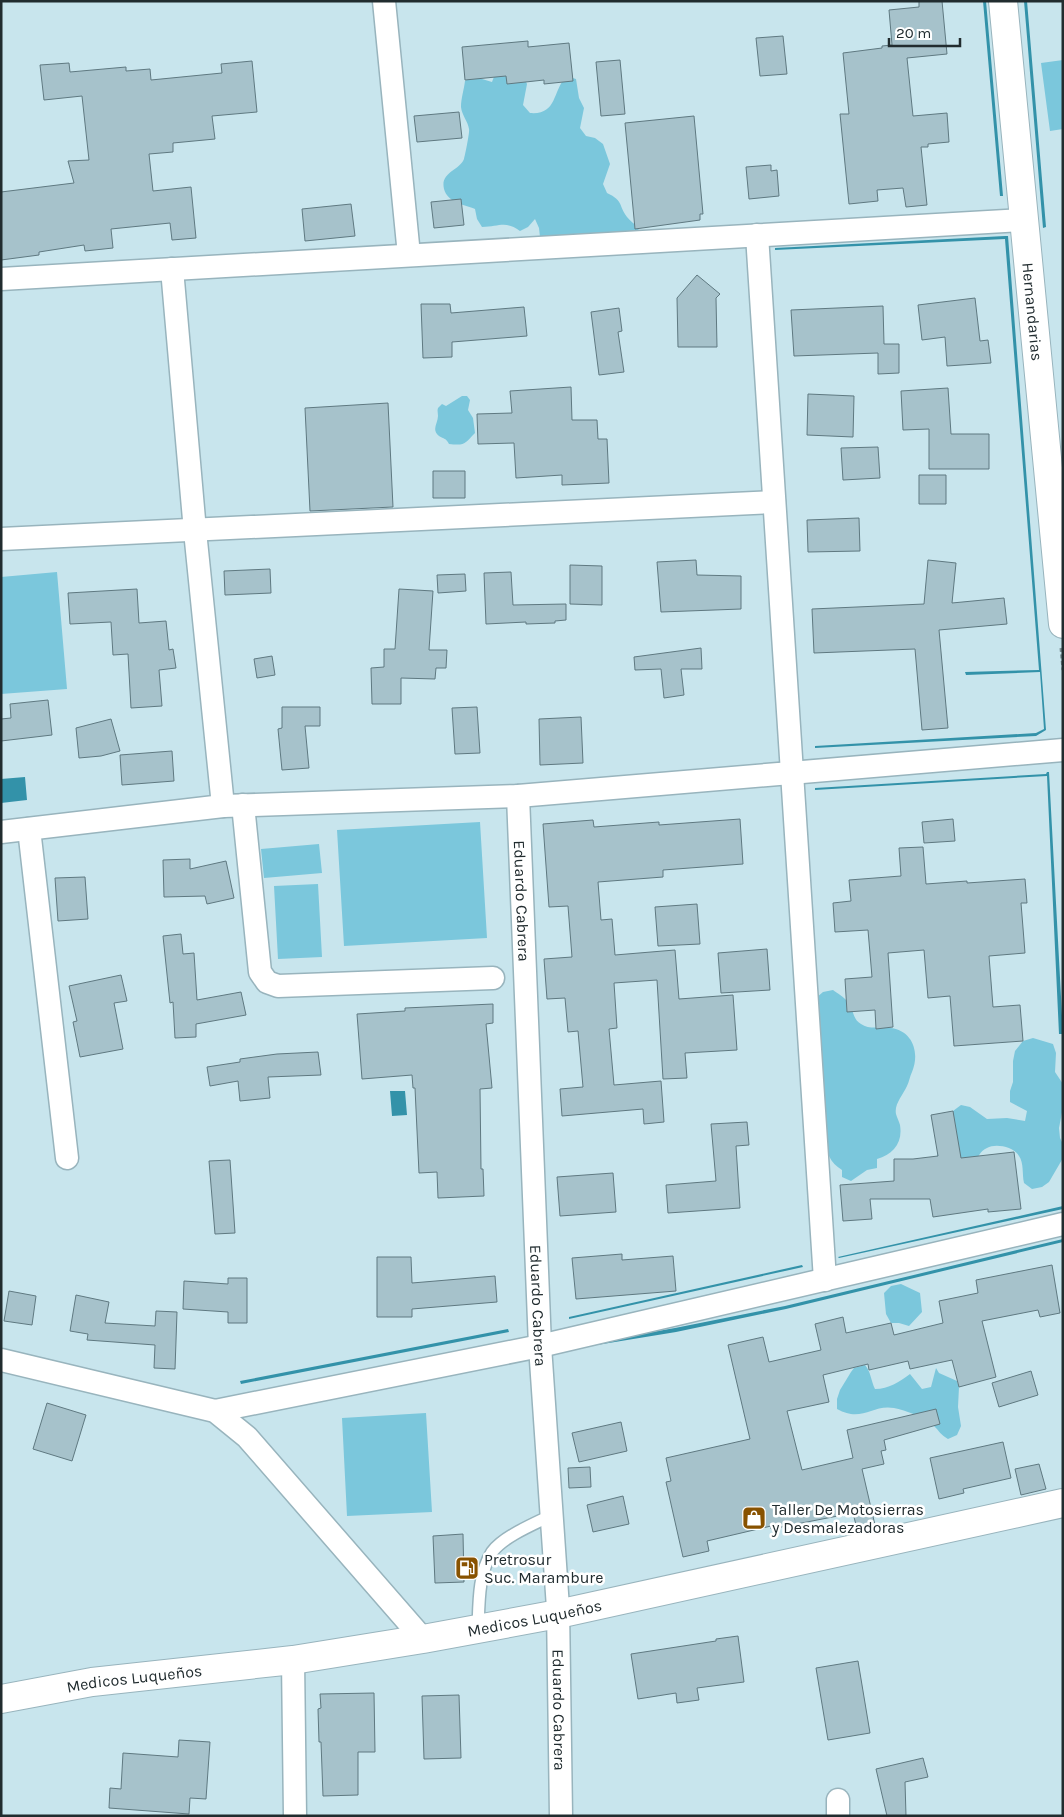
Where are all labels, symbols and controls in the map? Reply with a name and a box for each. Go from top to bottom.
scale bar [889,15,960,47]
text: 20 m [896,24,931,42]
street label: Hernandarias [1019,261,1047,362]
street label: Eduardo Cabrera [510,840,534,962]
street label: Eduardo Cabrera [526,1244,551,1367]
place label: Taller De Motosierras y Desmalezadoras [771,1500,924,1537]
shop icon: Taller De Motosierras y Desmalezadoras [741,1505,767,1531]
place label: Pretrosur Suc. Marambure [484,1550,603,1587]
fuel station icon: Pretrosur Suc. Marambure [454,1555,480,1581]
street label: Medicos Luqueños [466,1595,604,1640]
street label: Eduardo Cabrera [549,1649,570,1771]
street label: Medicos Luqueños [65,1661,203,1696]

